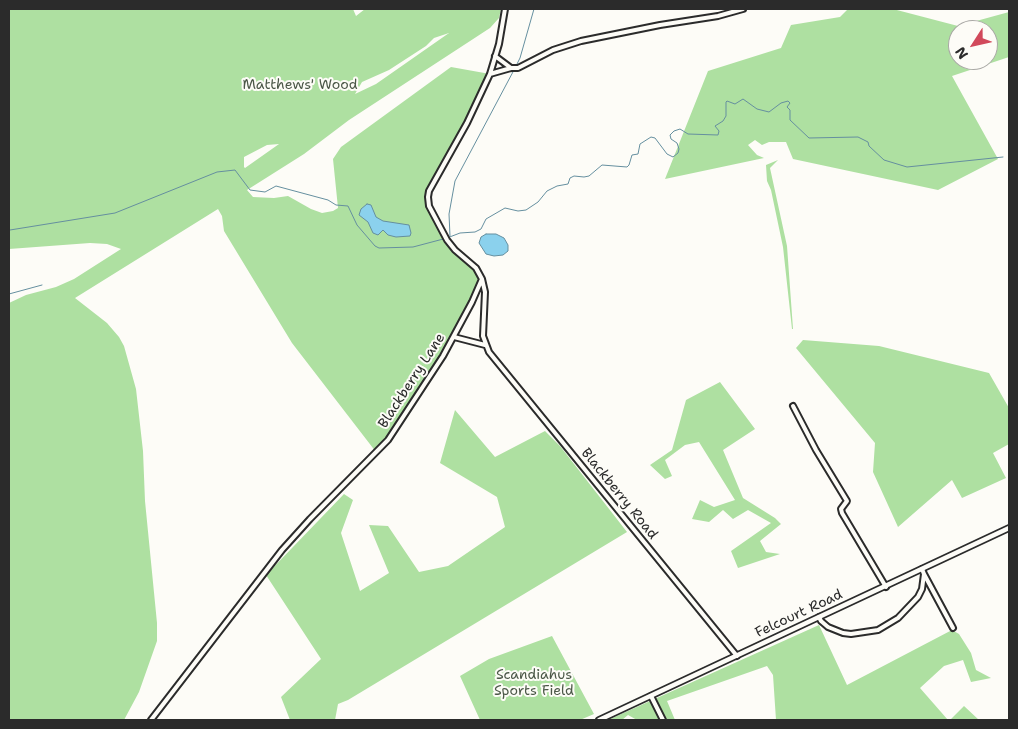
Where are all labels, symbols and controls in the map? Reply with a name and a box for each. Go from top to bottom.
north arrow [948,20,998,70]
text: N [951,43,972,63]
park label: Matthews' Wood [242,77,358,93]
street label: Blackberry Lane [375,330,449,432]
street label: Blackberry Road [577,445,661,543]
street label: Felcourt Road [753,586,845,642]
park label: Scandiahus Sports Field [494,667,574,700]

